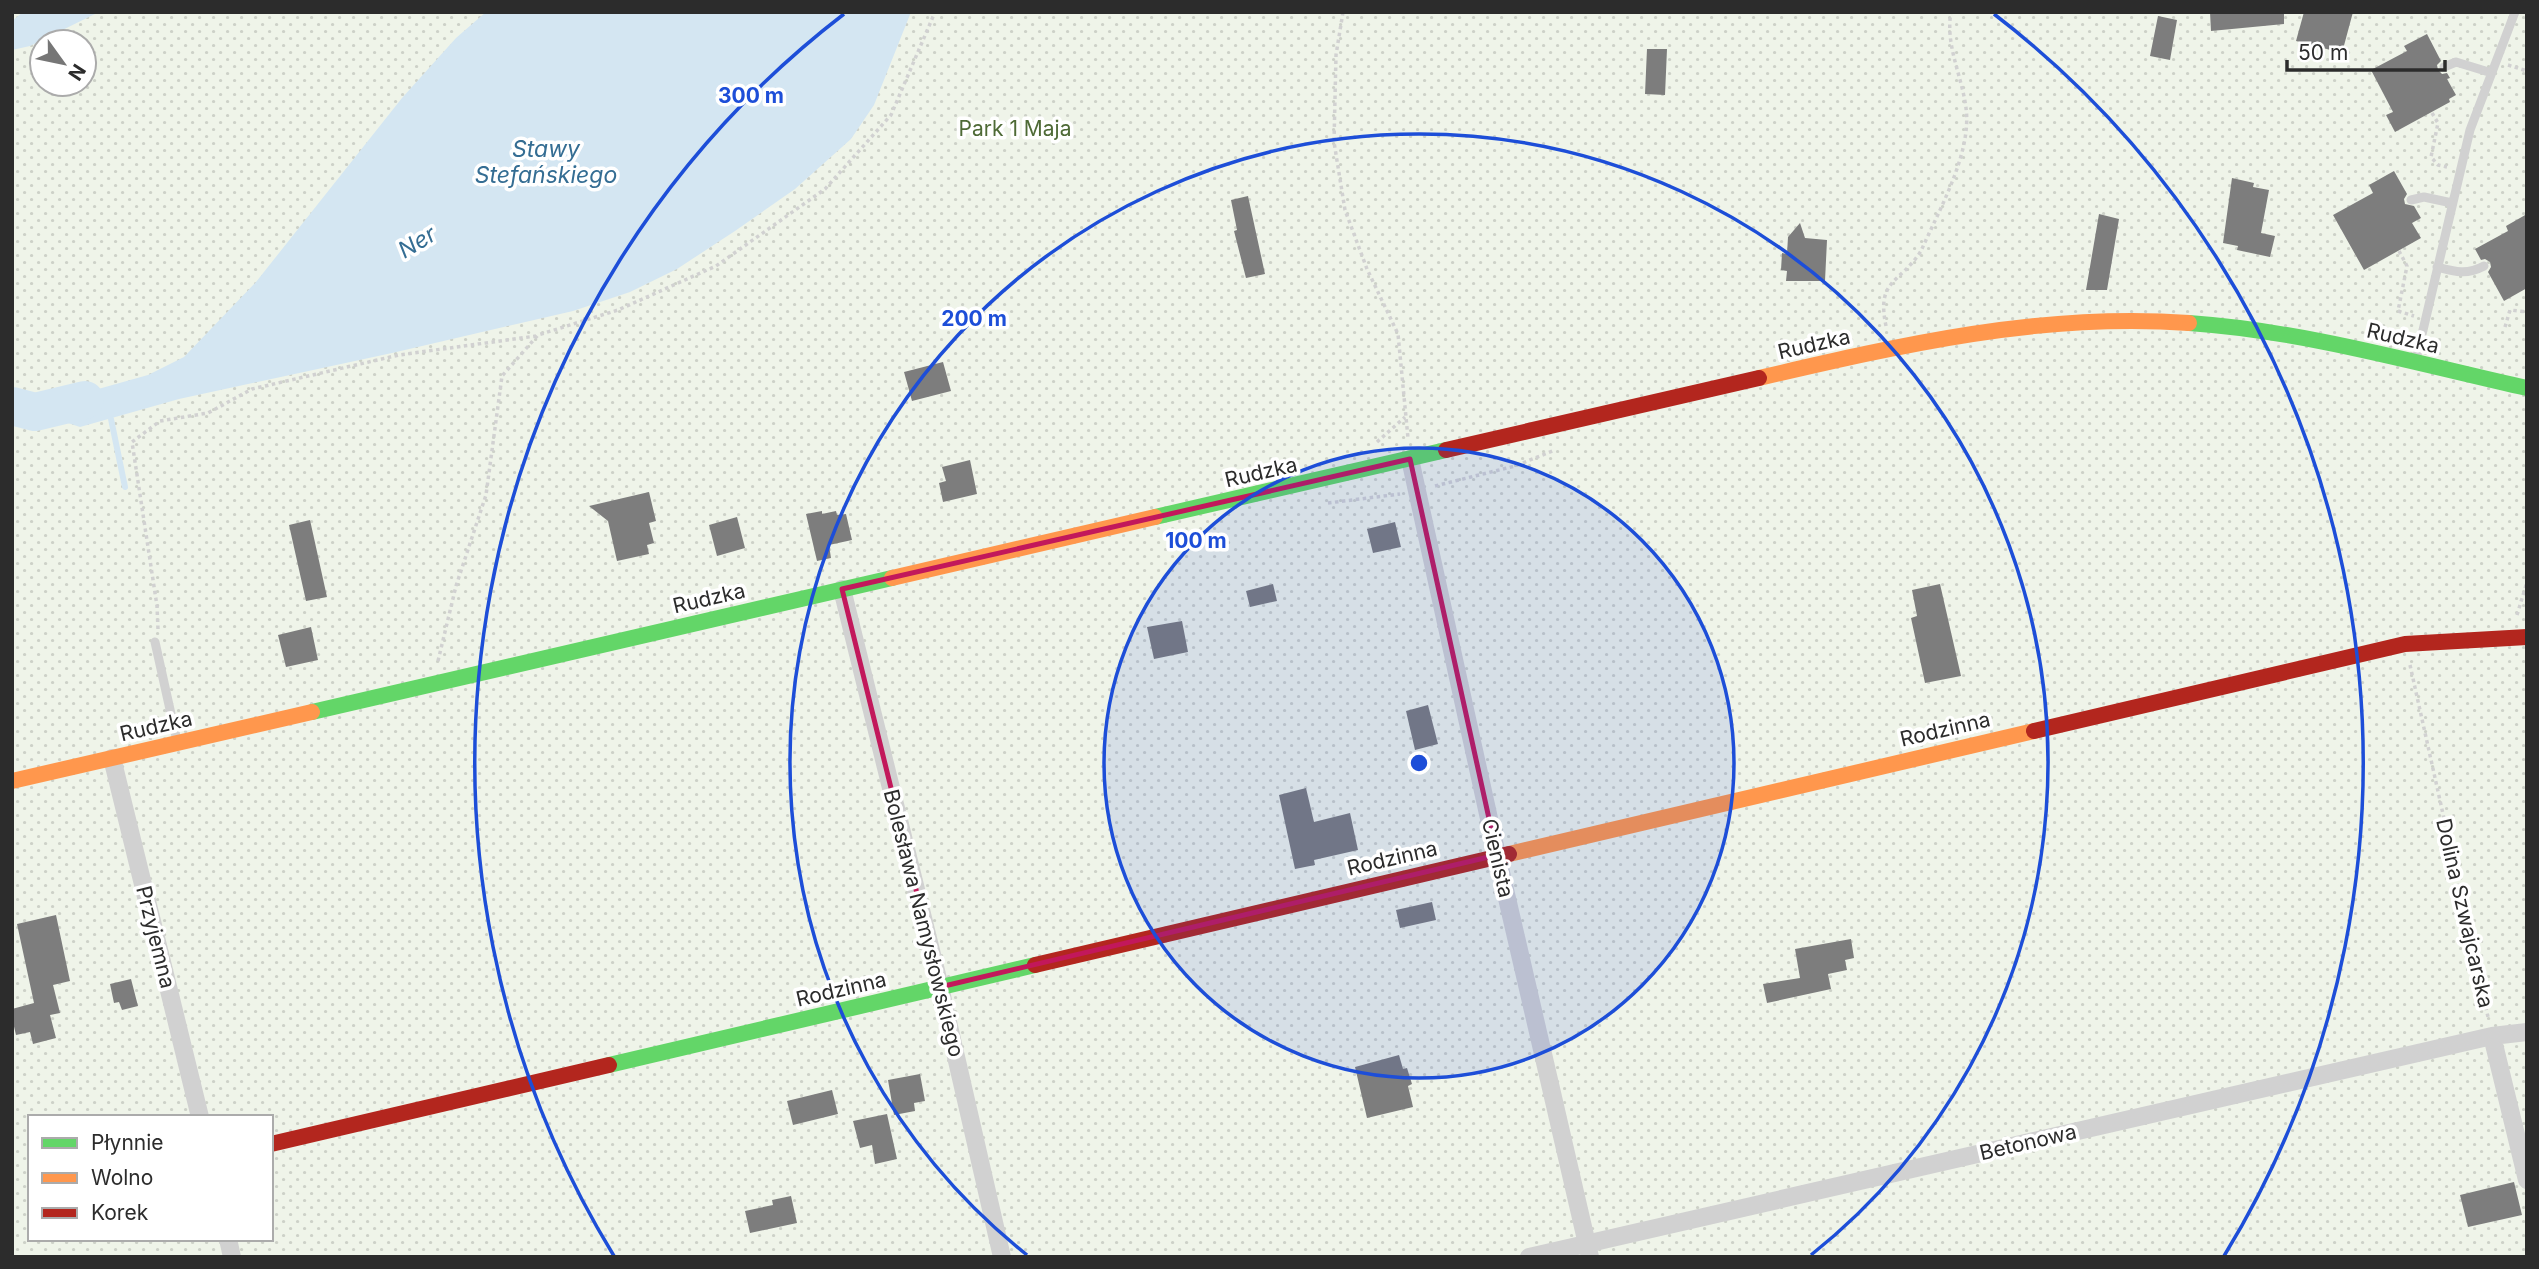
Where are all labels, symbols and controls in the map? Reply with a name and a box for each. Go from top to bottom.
north arrow [28,28,98,98]
scale bar [2287,28,2444,72]
text: 50 m [2298,40,2348,65]
text: N [63,60,90,84]
text: 300 m [718,83,784,108]
park label: Park 1 Maja [959,116,1071,141]
water label: Stawy Stefańskiego [475,135,617,189]
water label: Ner [393,219,442,264]
text: 200 m [941,306,1007,331]
street label: Rudzka [2364,318,2442,358]
street label: Rudzka [1775,324,1853,364]
street label: Rudzka [1222,452,1300,492]
text: 100 m [1165,528,1227,553]
street label: Rudzka [670,578,748,618]
street label: Rudzka [117,706,195,746]
street label: Rodzinna [1897,706,1993,752]
centre of rings [1407,751,1431,775]
street label: Bolesława Namysłowskiego [879,787,969,1059]
street label: Cienista [1477,816,1519,900]
street label: Dolina Szwajcarska [2431,816,2499,1010]
street label: Rodzinna [1344,835,1440,881]
street label: Przyjemna [131,883,181,991]
street label: Rodzinna [793,966,889,1012]
legend [28,1115,273,1241]
street label: Betonowa [1977,1119,2079,1165]
text: Płynnie [91,1130,164,1155]
text: Wolno [91,1165,153,1190]
text: Korek [91,1200,149,1225]

